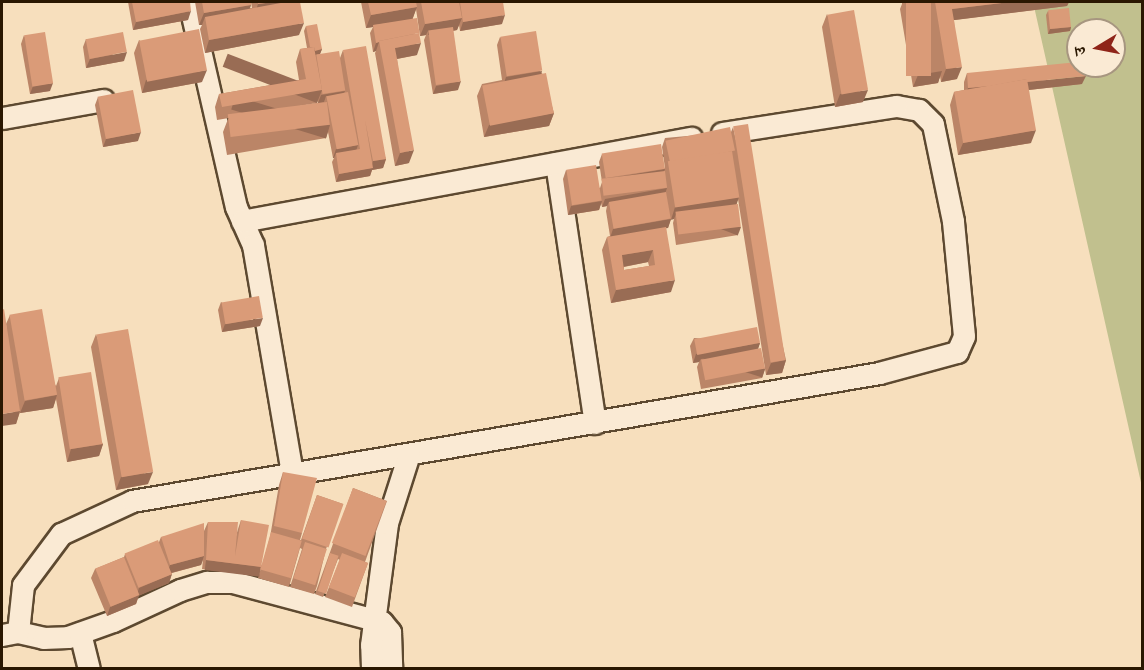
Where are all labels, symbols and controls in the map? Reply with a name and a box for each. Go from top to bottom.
north arrow [1066,18,1126,78]
text: उ [1070,45,1091,57]

